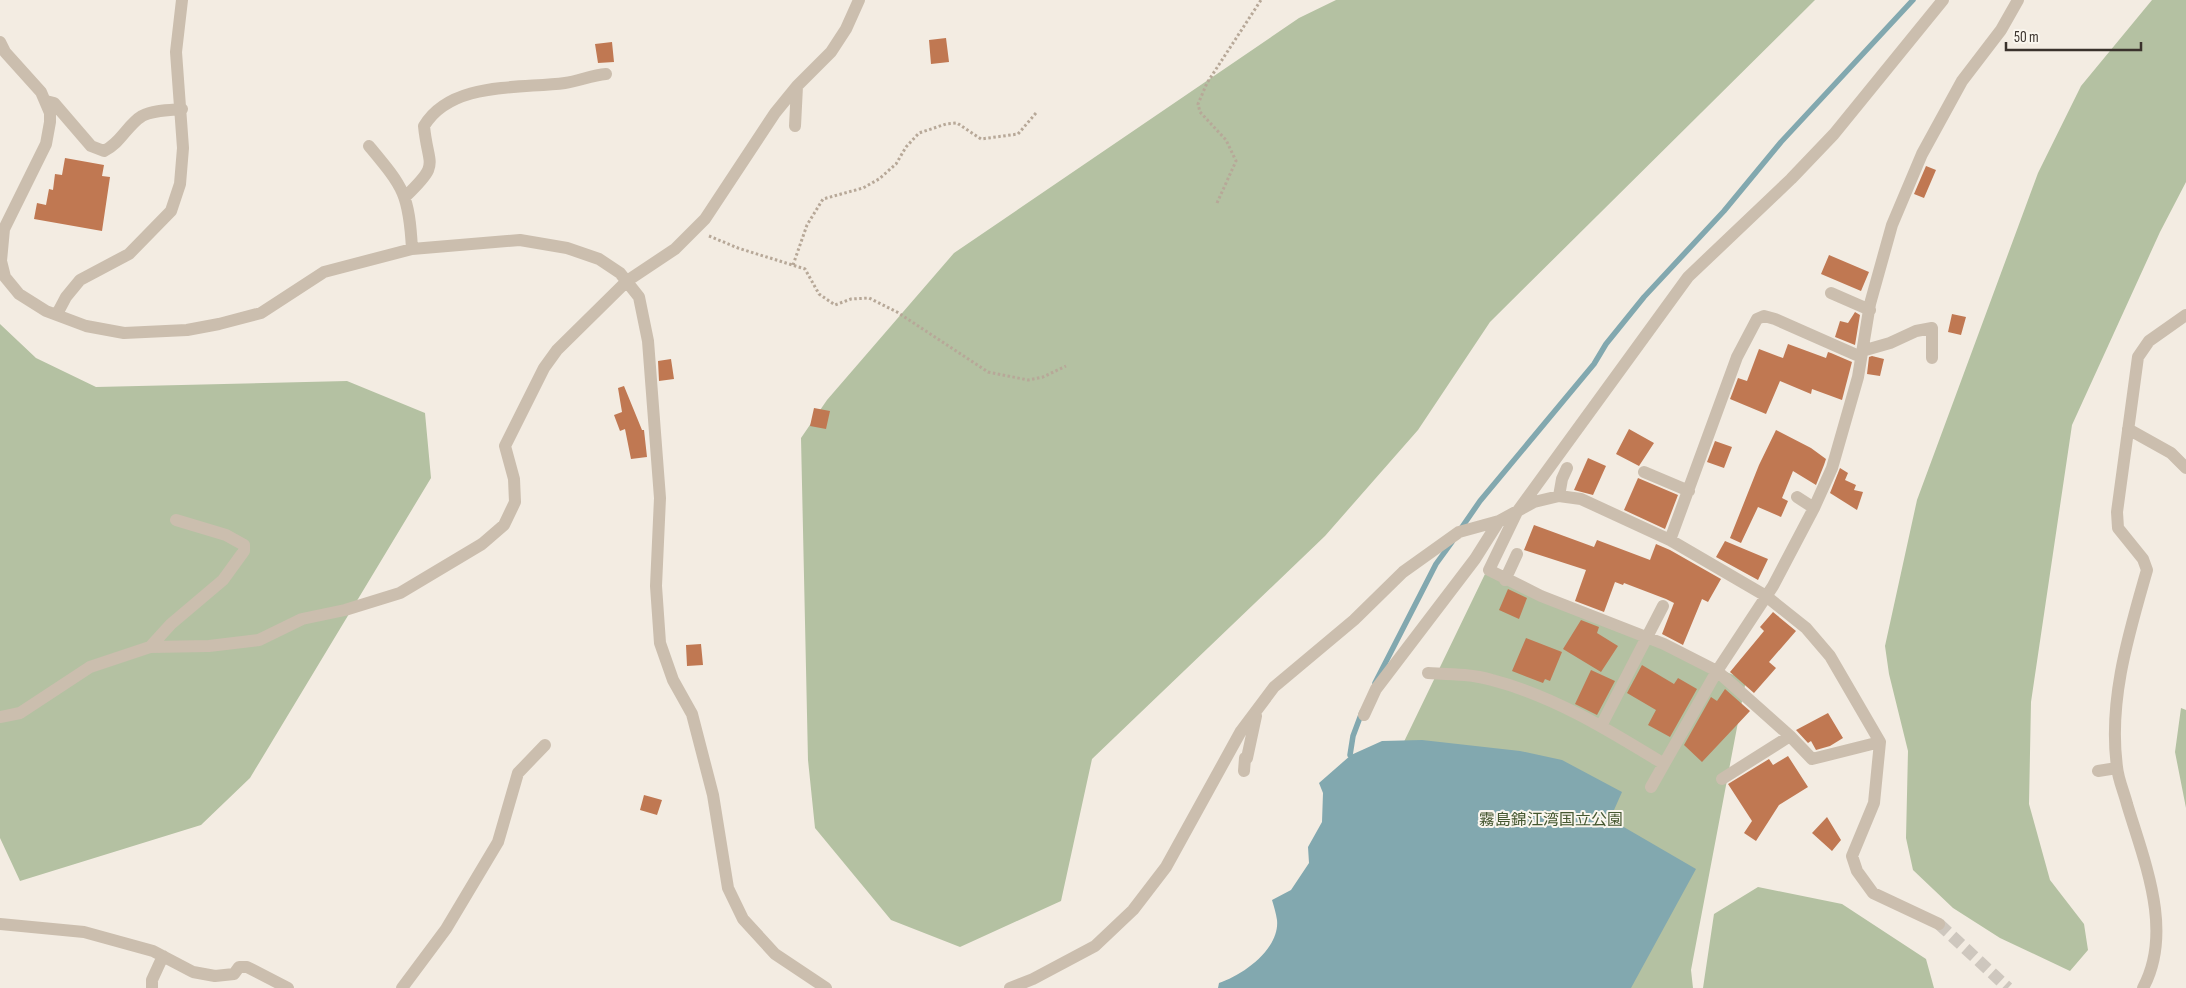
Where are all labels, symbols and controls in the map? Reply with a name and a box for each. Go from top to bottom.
scale bar [2006,20,2141,52]
text: 50 m [2014,28,2039,47]
park label: 霧島錦江湾国立公園 [1479,811,1623,830]

